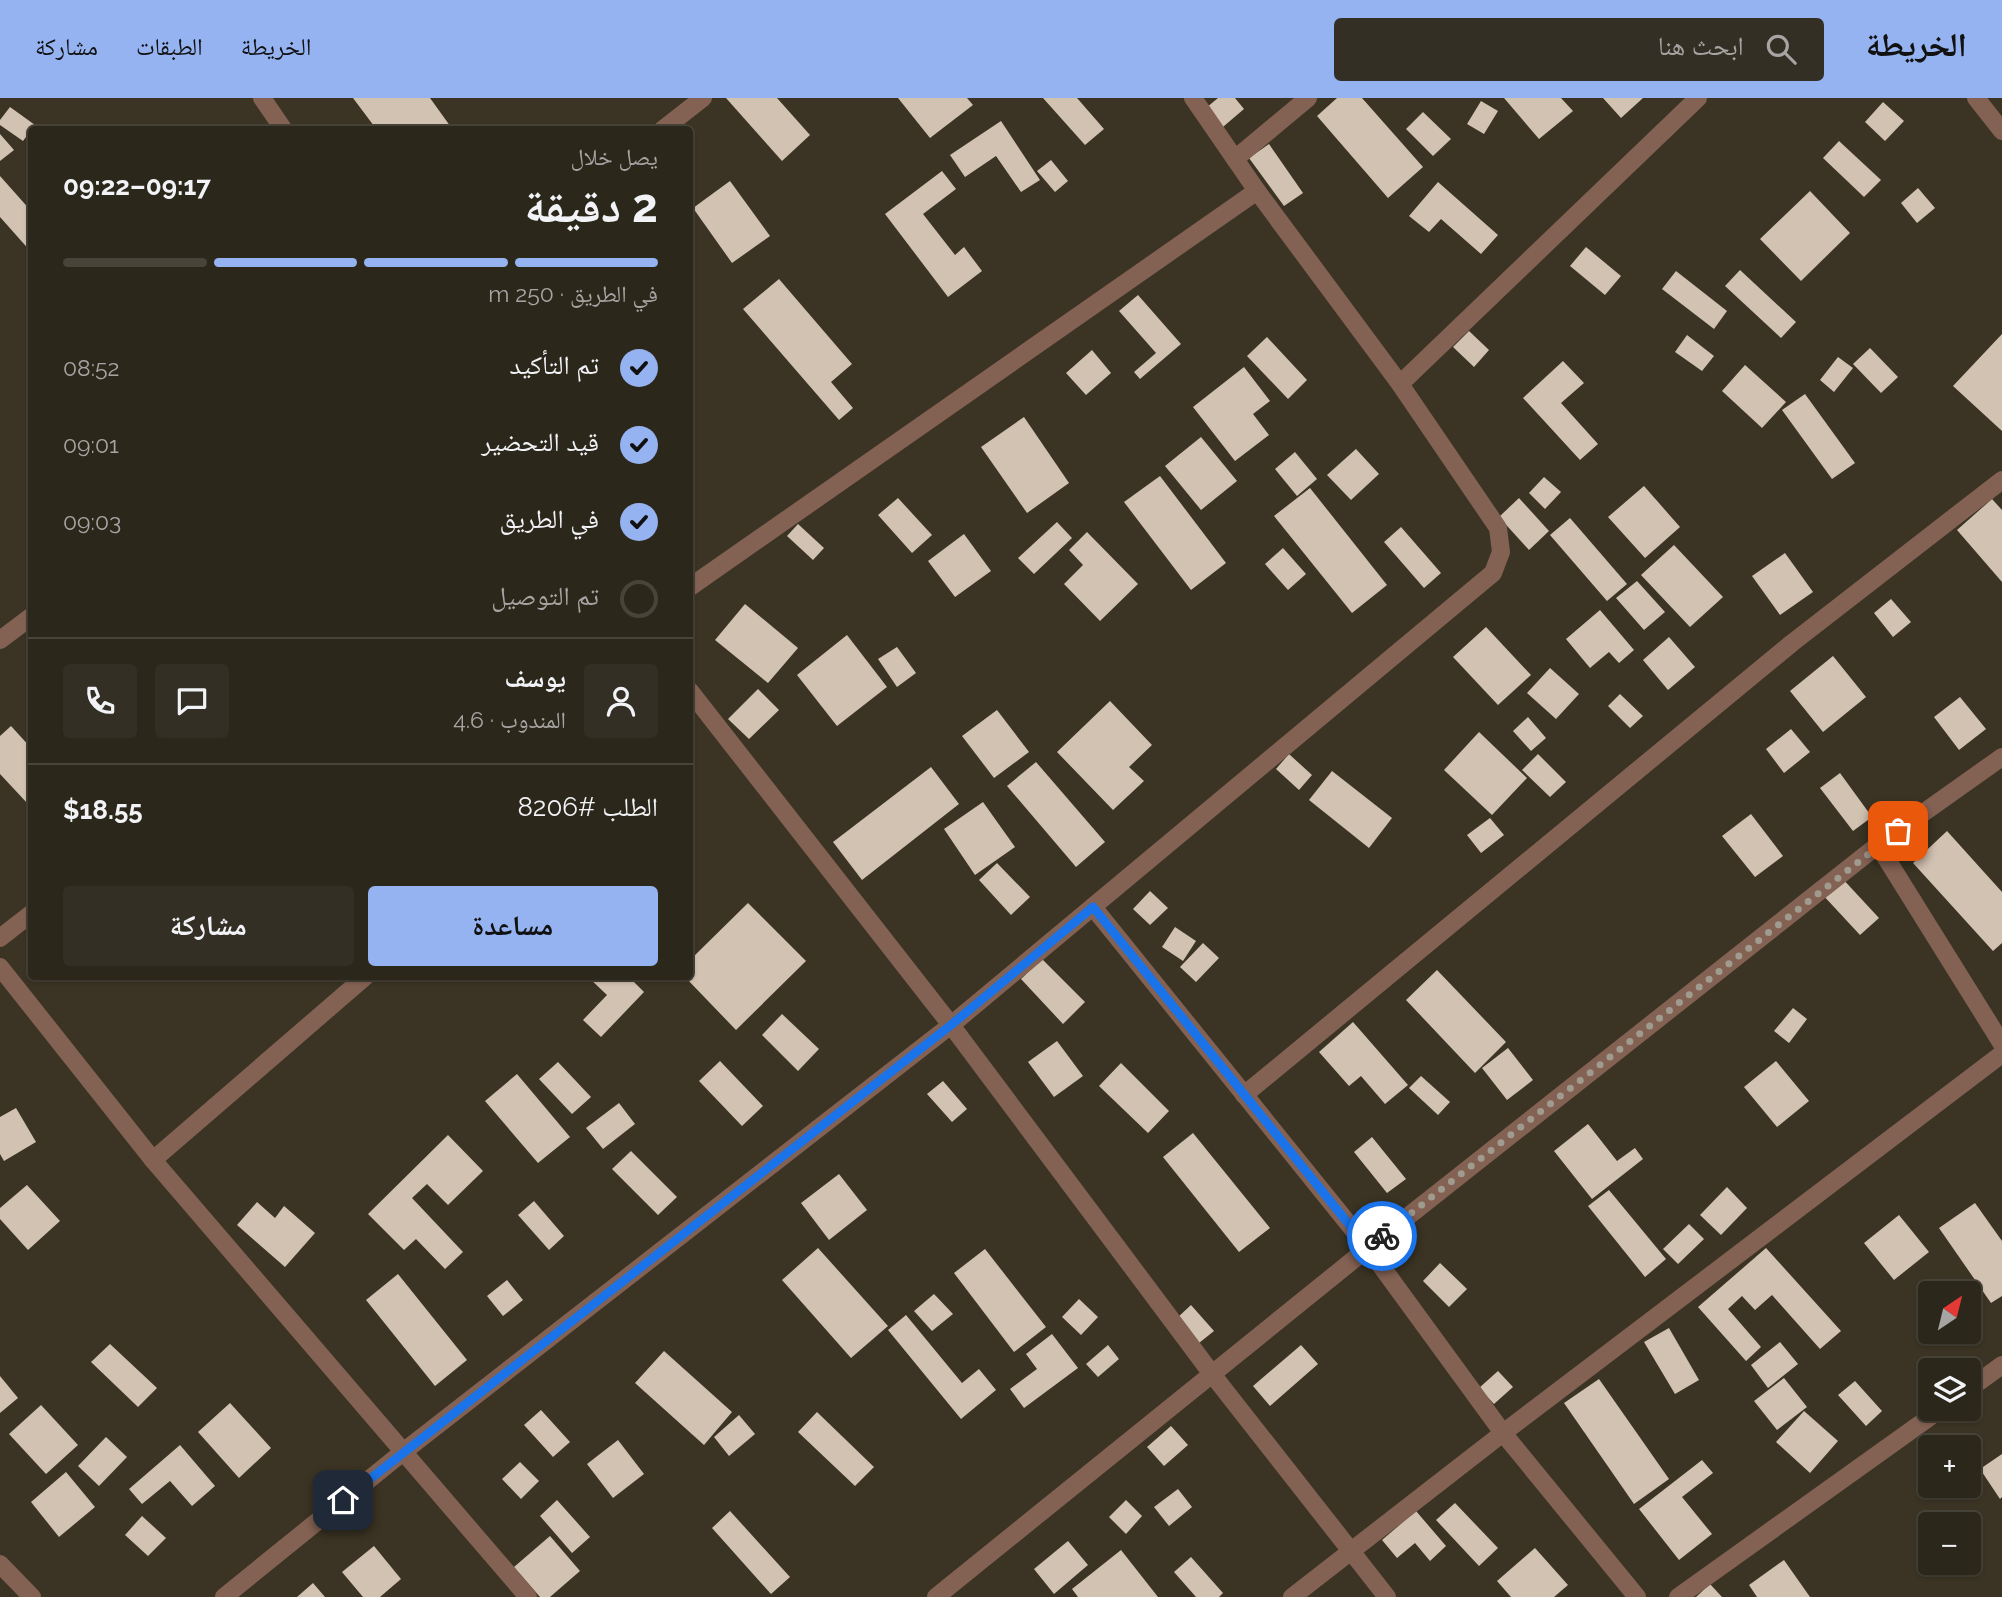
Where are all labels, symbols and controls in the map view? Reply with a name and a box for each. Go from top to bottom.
search box [1334,18,1824,81]
text: الخريطة [1866,25,1967,64]
icon: search [1762,30,1800,68]
text: ابحث هنا [1658,31,1744,61]
text: مشاركة [35,32,98,61]
text: الطبقات [136,32,203,61]
text: الخريطة [241,32,311,61]
text: يصل خلال [570,143,658,170]
text: 09:17–09:22 [63,171,211,201]
text: 2 دقيقة [524,179,658,233]
text: في الطريق · 250 m [488,280,658,307]
icon: check [620,349,658,387]
text: تم التأكيد [510,350,599,380]
text: 08:52 [63,354,120,381]
icon: check [620,426,658,464]
text: قيد التحضير [481,427,599,457]
text: 09:01 [63,431,119,458]
icon: check [620,503,658,541]
text: في الطريق [499,504,599,534]
text: 09:03 [63,508,121,535]
text: تم التوصيل [491,581,599,611]
text: يوسف [505,663,566,693]
button: phone [63,664,137,738]
button: chat [155,664,229,738]
button: person [584,664,658,738]
text: المندوب · 4.6 [453,706,566,733]
text: الطلب #8206 [517,792,658,822]
text: $18.55 [63,795,143,825]
pin [1868,801,1928,861]
icon: bag [1879,812,1917,850]
button: مشاركة [63,886,354,966]
button: مساعدة [368,886,658,966]
courier [1347,1201,1417,1271]
icon: bike [1363,1217,1401,1255]
north arrow [1918,1281,1981,1344]
map controls [1918,1281,1981,1575]
button: layers [1918,1358,1981,1421]
button: + [1918,1435,1981,1498]
pin [313,1470,373,1530]
icon: home [324,1481,362,1519]
button: − [1918,1512,1981,1575]

